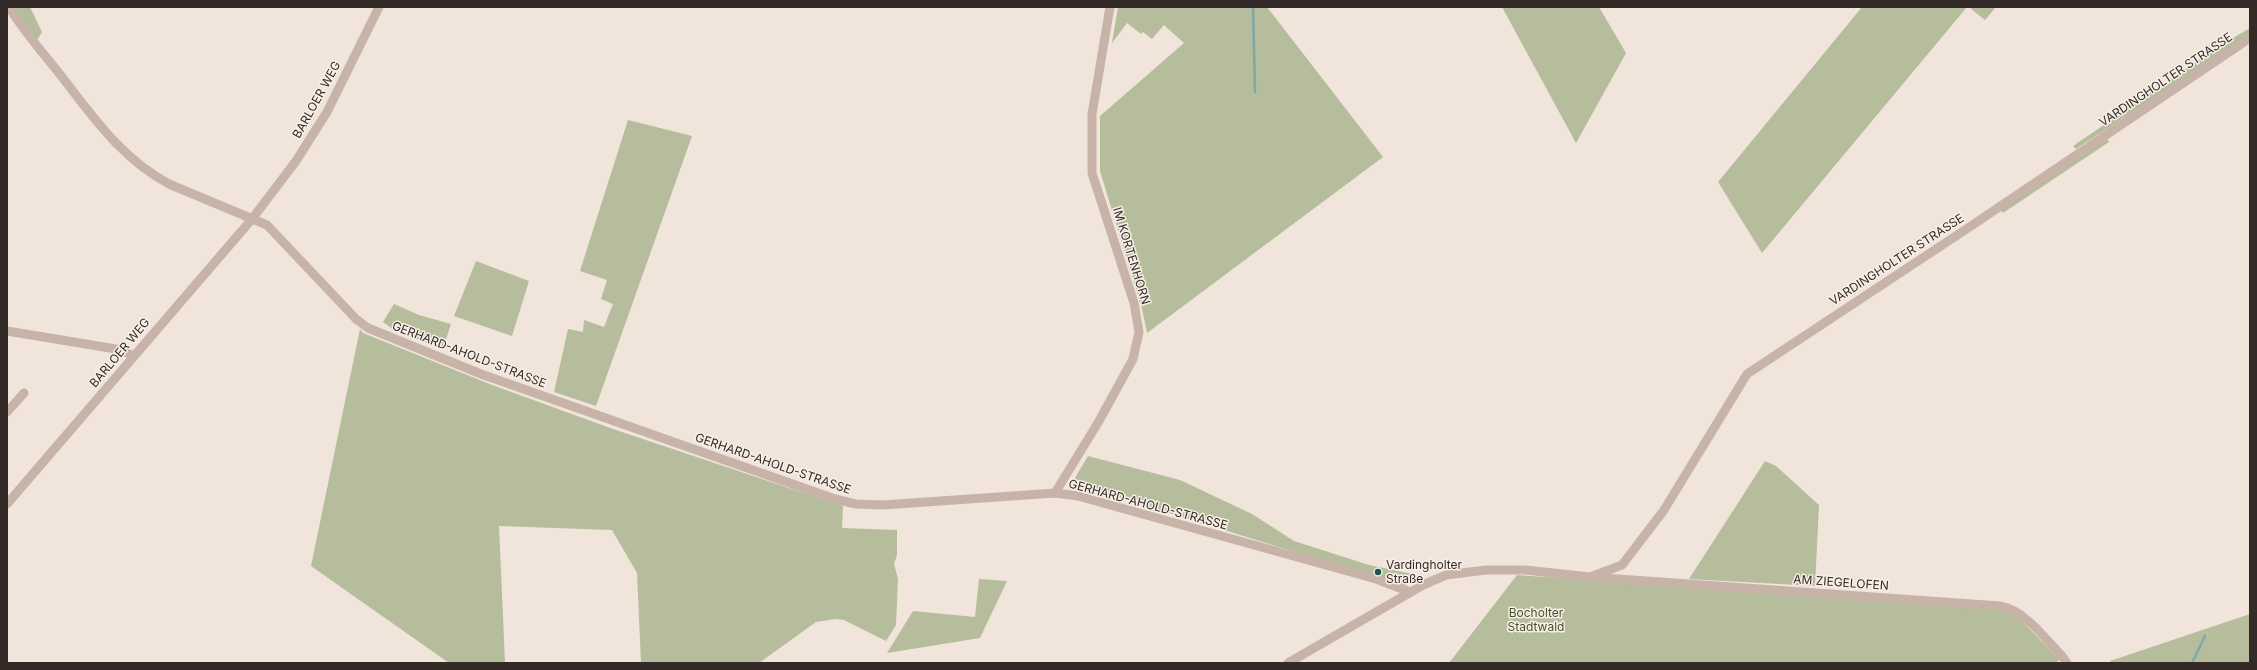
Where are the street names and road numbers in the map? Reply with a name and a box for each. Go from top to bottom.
street label: VARDINGHOLTER STRASSE [2097,30,2235,130]
street label: BARLOER WEG [290,59,344,141]
street label: IM KORTENHORN [1109,206,1153,306]
street label: VARDINGHOLTER STRASSE [1827,211,1967,309]
street label: BARLOER WEG [87,316,153,390]
street label: GERHARD-AHOLD-STRASSE [390,319,548,391]
street label: GERHARD-AHOLD-STRASSE [693,430,853,498]
street label: GERHARD-AHOLD-STRASSE [1067,477,1229,533]
street label: AM ZIEGELOFEN [1793,572,1889,594]

